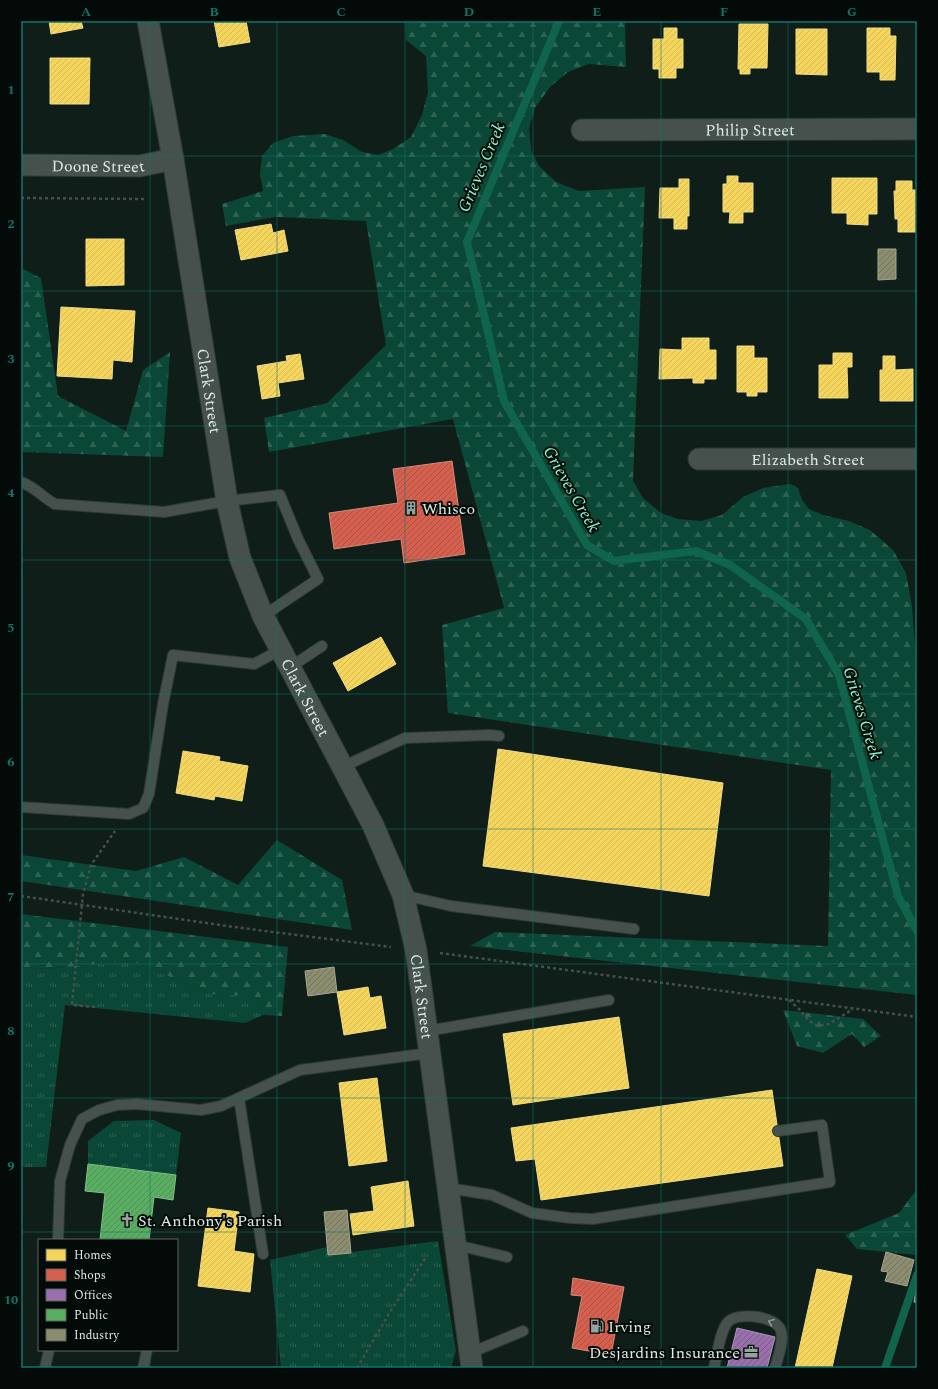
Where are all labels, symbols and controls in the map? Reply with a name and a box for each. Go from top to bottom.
text: A [81,2,91,22]
text: B [209,2,219,22]
text: C [336,2,346,22]
text: D [464,2,474,22]
text: E [593,2,602,22]
text: F [720,2,728,22]
text: G [847,2,857,22]
text: 1 [7,80,15,100]
water label: Grieves Creek [451,118,513,216]
street label: Philip Street [705,118,795,143]
street label: Doone Street [51,154,147,179]
text: 2 [7,214,15,234]
street label: Clark Street [190,347,227,435]
text: 3 [7,349,15,369]
water label: Grieves Creek [536,442,606,537]
street label: Elizabeth Street [751,448,865,472]
text: 4 [7,483,15,503]
place label: Whisco [422,497,475,521]
building icon: Whisco [403,500,419,516]
text: 5 [7,618,15,638]
street label: Clark Street [274,654,335,741]
water label: Grieves Creek [836,664,888,763]
text: 6 [7,752,15,772]
text: 7 [7,887,15,907]
street label: Clark Street [404,953,439,1041]
text: 8 [7,1021,15,1041]
text: 9 [7,1156,15,1176]
place label: St. Anthony's Parish [138,1209,282,1233]
church icon: St. Anthony's Parish [119,1212,135,1228]
legend [38,1239,178,1351]
text: Homes [74,1246,112,1265]
text: Shops [74,1266,106,1285]
text: Offices [74,1286,113,1305]
text: 10 [4,1290,18,1310]
text: Public [74,1306,108,1325]
place label: Irving [608,1315,651,1339]
fuel station icon: Irving [589,1318,605,1334]
one-way arrow [767,1318,774,1326]
text: Industry [74,1326,120,1345]
place label: Desjardins Insurance [589,1341,740,1365]
office icon: Desjardins Insurance [743,1344,759,1360]

